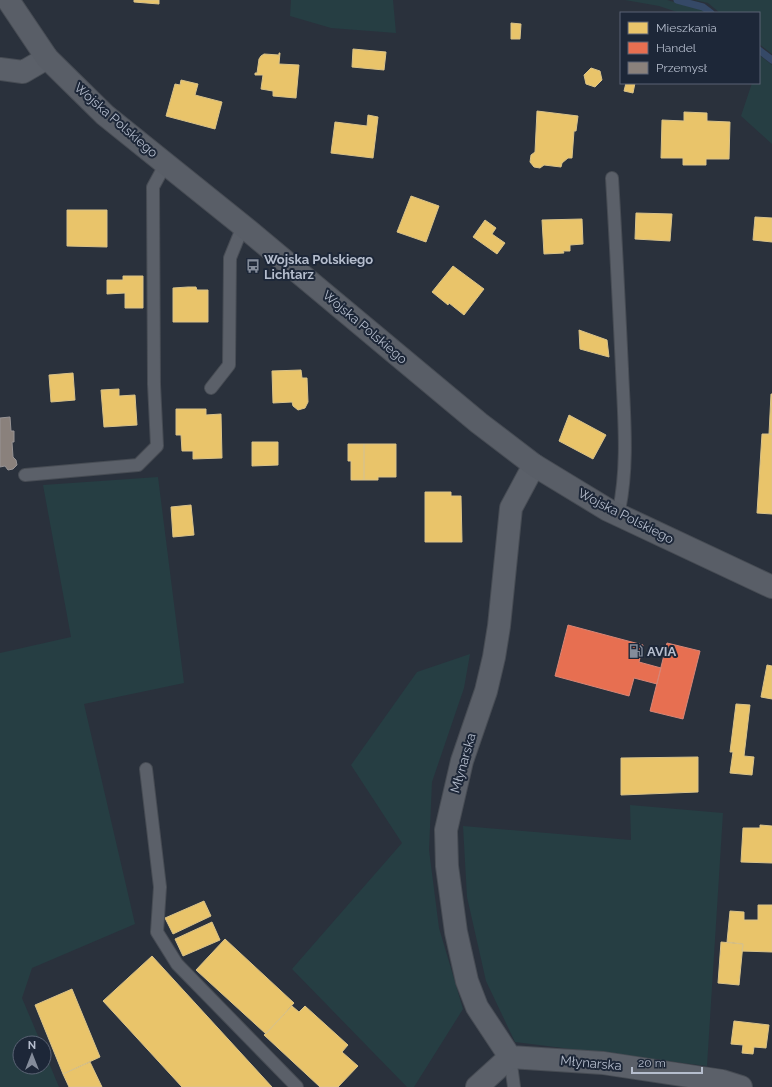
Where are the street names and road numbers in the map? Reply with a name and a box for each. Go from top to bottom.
street label: Wojska Polskiego [71,80,161,160]
street label: Wojska Polskiego [320,287,410,367]
street label: Wojska Polskiego [576,485,677,547]
street label: Młynarska [447,731,479,795]
street label: Młynarska [560,1053,622,1073]

